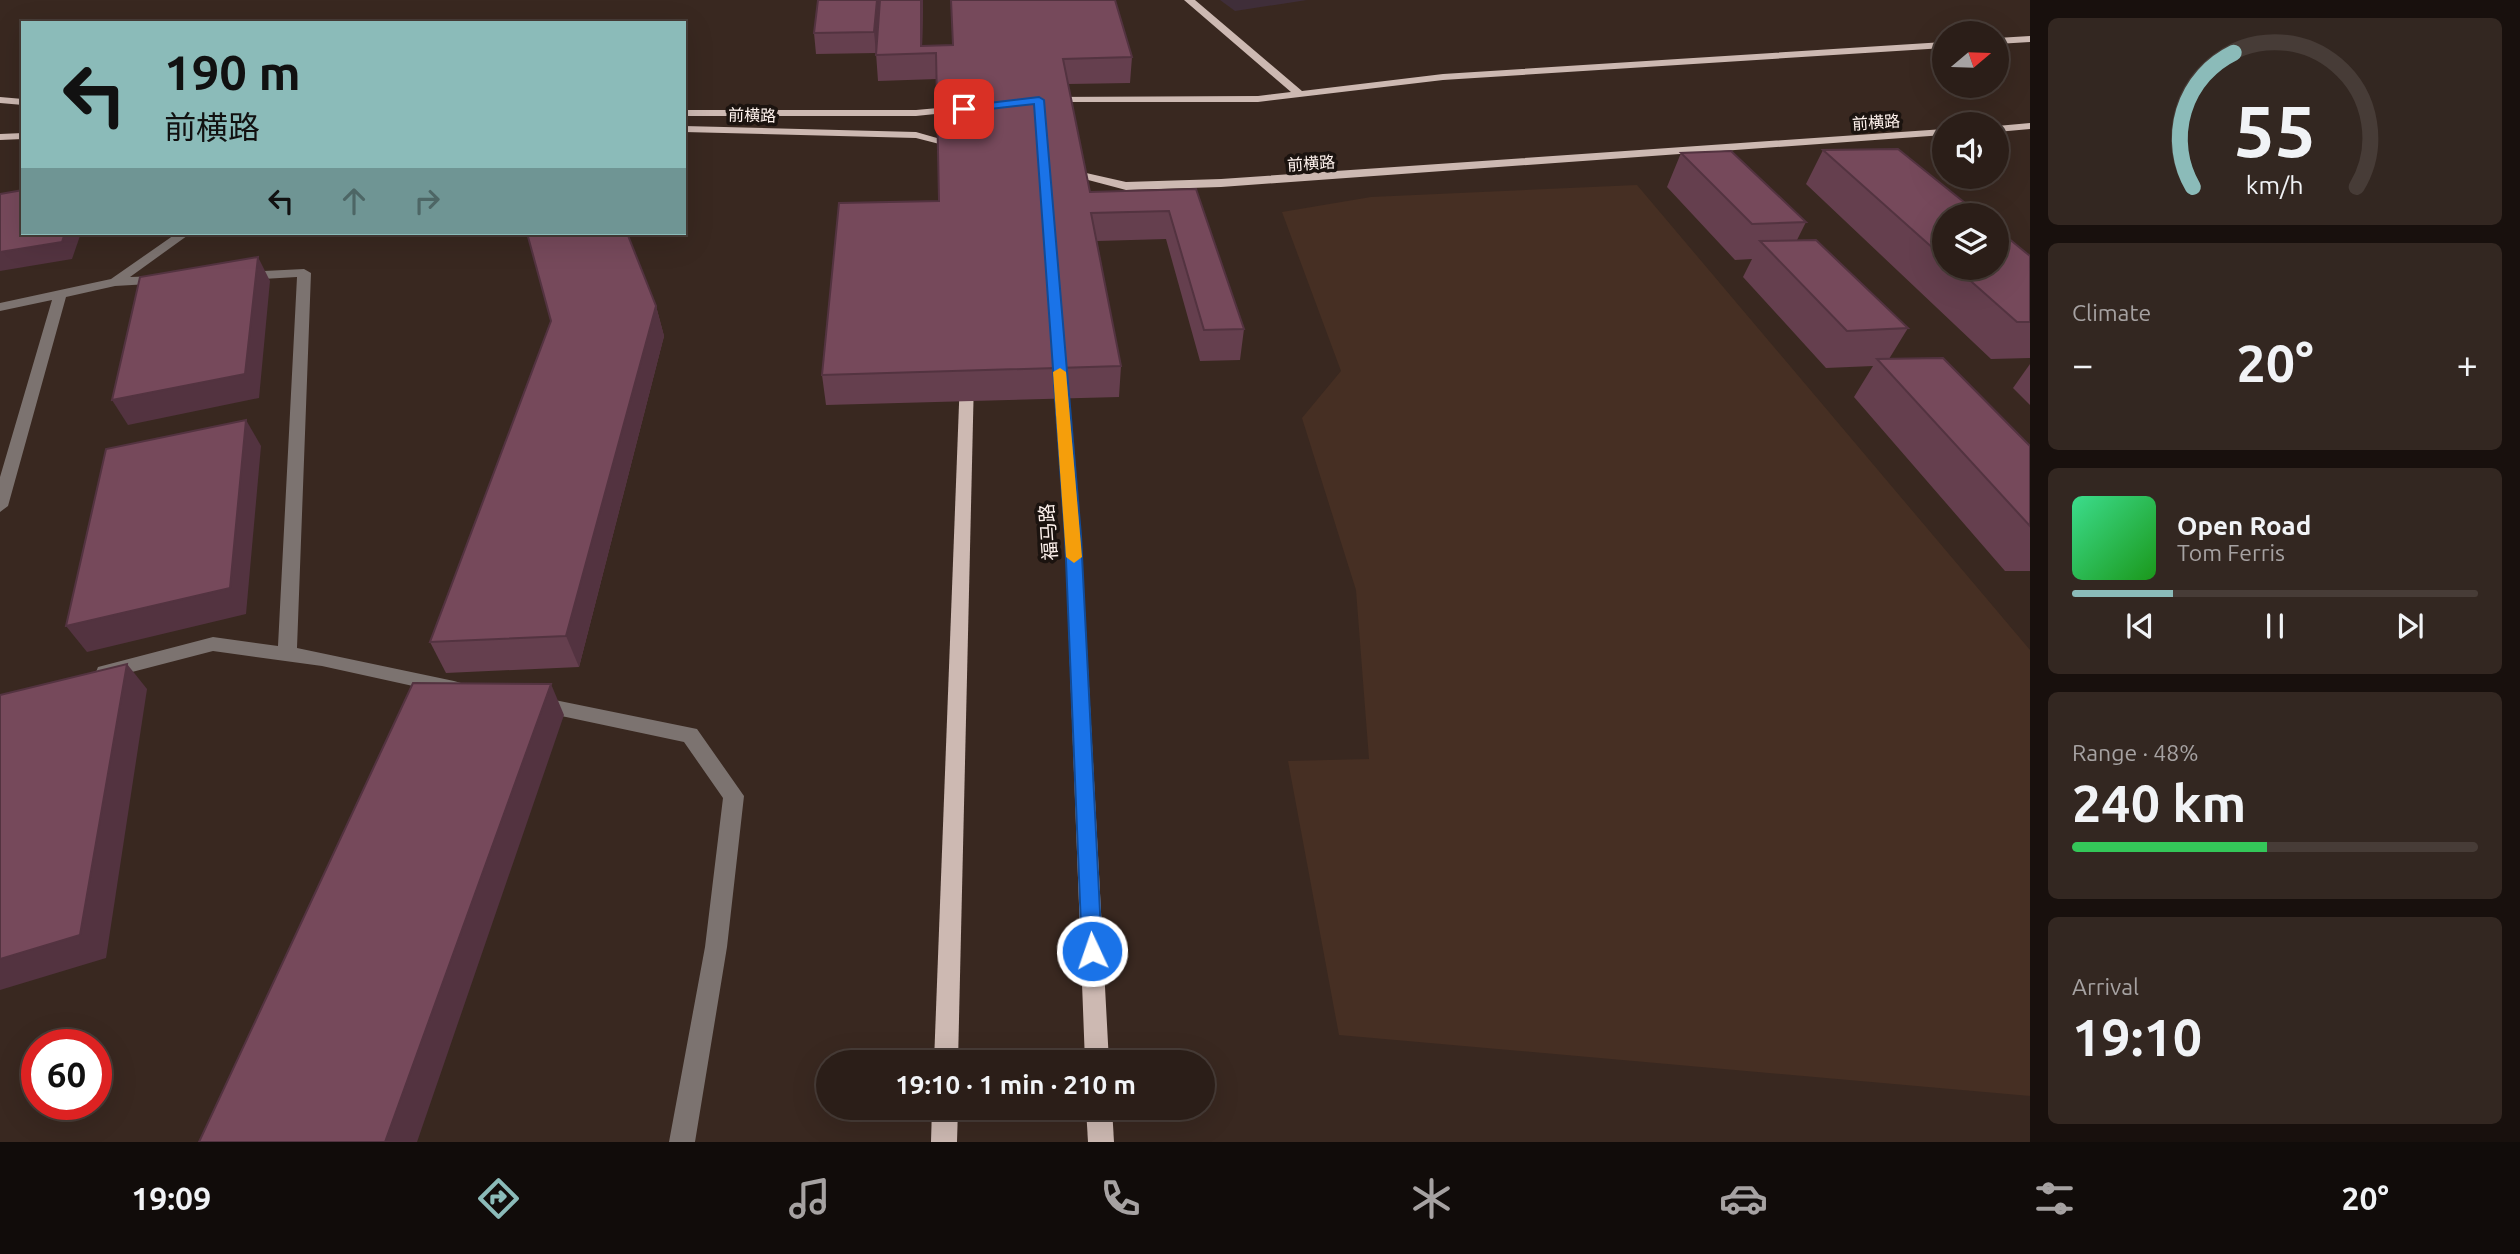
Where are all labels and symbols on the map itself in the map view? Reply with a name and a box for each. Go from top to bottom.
north arrow [1932,21,2009,98]
pin [934,79,994,139]
street label: 前横路 [728,106,776,124]
street label: 前横路 [1851,111,1901,133]
street label: 前横路 [1286,152,1336,174]
street label: 福马路 [1035,503,1061,561]
position arrow [1055,914,1129,988]
speed limit sign: 60 [21,1029,112,1120]

